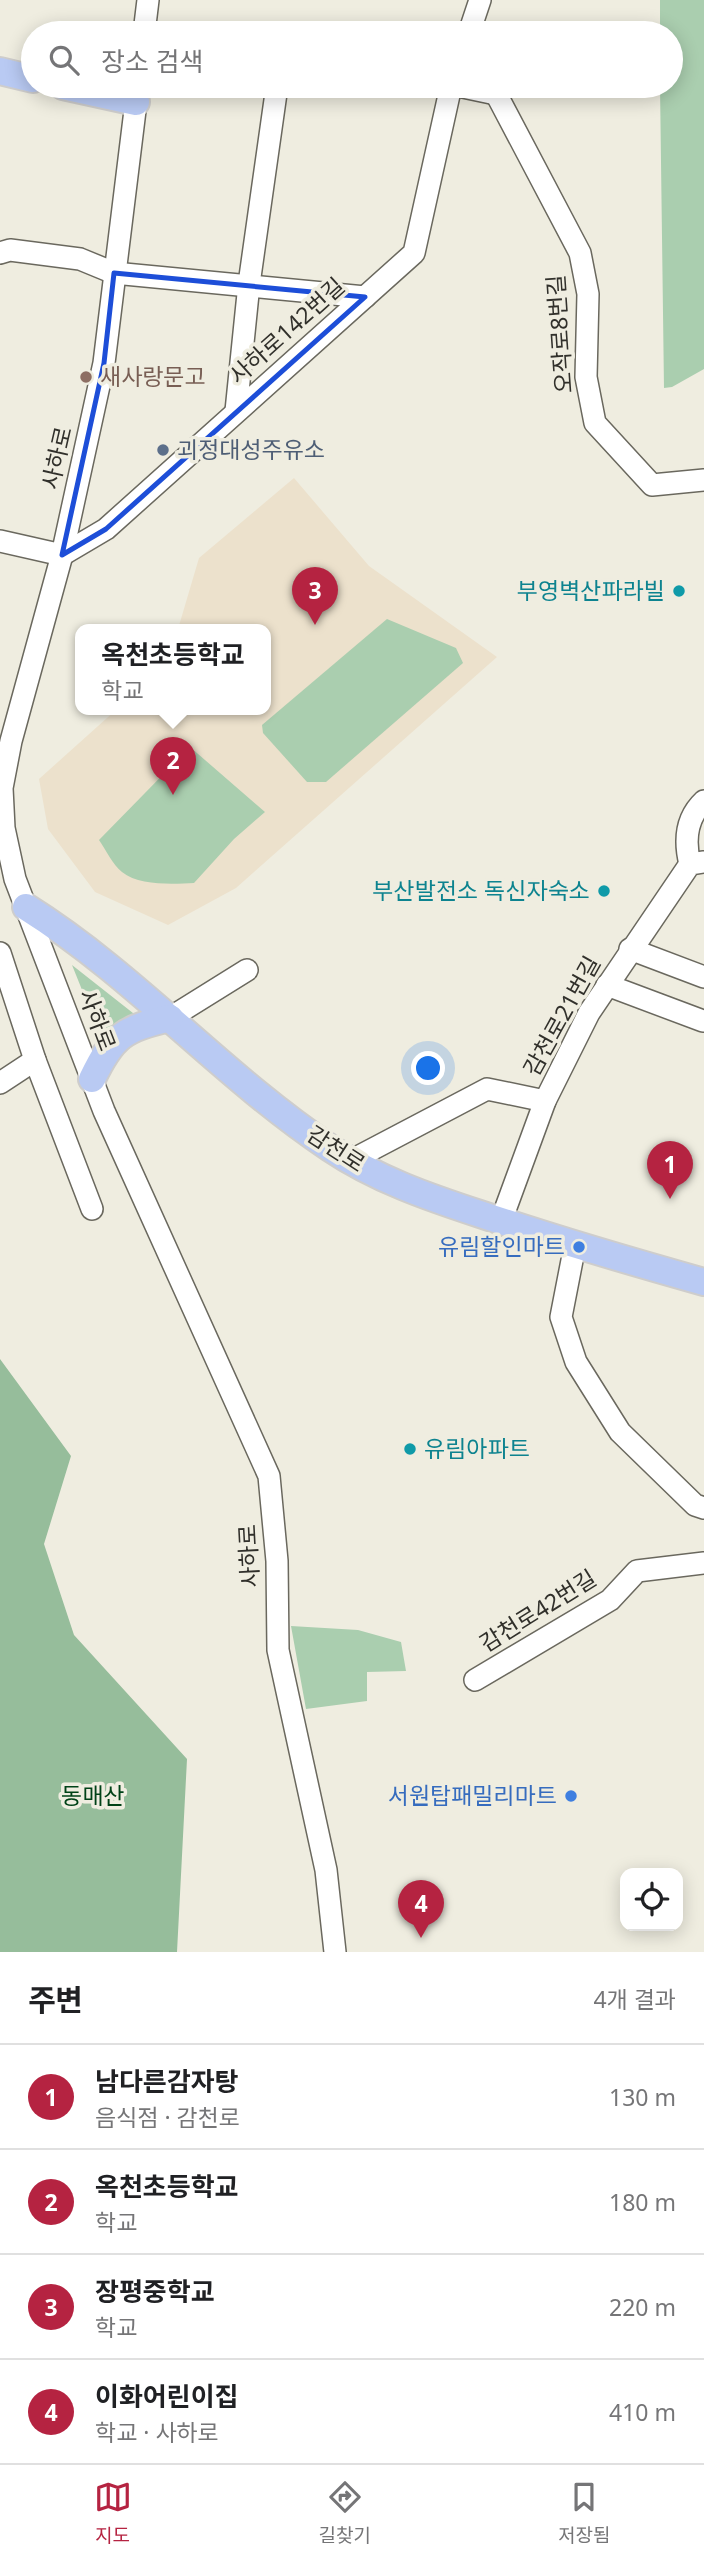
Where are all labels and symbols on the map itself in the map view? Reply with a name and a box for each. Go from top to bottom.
street label: 사하로142번길 [222,270,351,391]
street label: 오작로8번길 [539,274,579,395]
place label: 새사랑문고 [100,360,206,392]
marker: 새사랑문고 [78,369,94,385]
street label: 사하로 [33,423,79,492]
place label: 괴정대성주유소 [177,433,325,465]
marker: 괴정대성주유소 [155,442,171,458]
pin: 3 [292,567,338,625]
place label: 부영벽산파라빌 [517,574,665,606]
marker: 부영벽산파라빌 [671,583,687,599]
pin: 2 [150,737,196,795]
place label: 부산발전소 독신자숙소 [372,874,590,906]
marker: 부산발전소 독신자숙소 [596,883,612,899]
street label: 감천로21번길 [515,950,607,1081]
street label: 사하로 [72,984,124,1055]
your location [411,1051,445,1085]
street label: 감천로 [301,1117,372,1179]
pin: 1 [647,1141,693,1199]
place label: 유림할인마트 [438,1230,565,1262]
marker: 유림할인마트 [571,1239,587,1255]
place label: 유림아파트 [424,1432,530,1464]
marker: 유림아파트 [402,1441,418,1457]
street label: 사하로 [230,1524,266,1589]
street label: 감천로42번길 [473,1562,602,1659]
park label: 동매산 [61,1779,125,1811]
place label: 서원탑패밀리마트 [388,1779,557,1811]
marker: 서원탑패밀리마트 [563,1788,579,1804]
pin: 4 [398,1880,444,1938]

